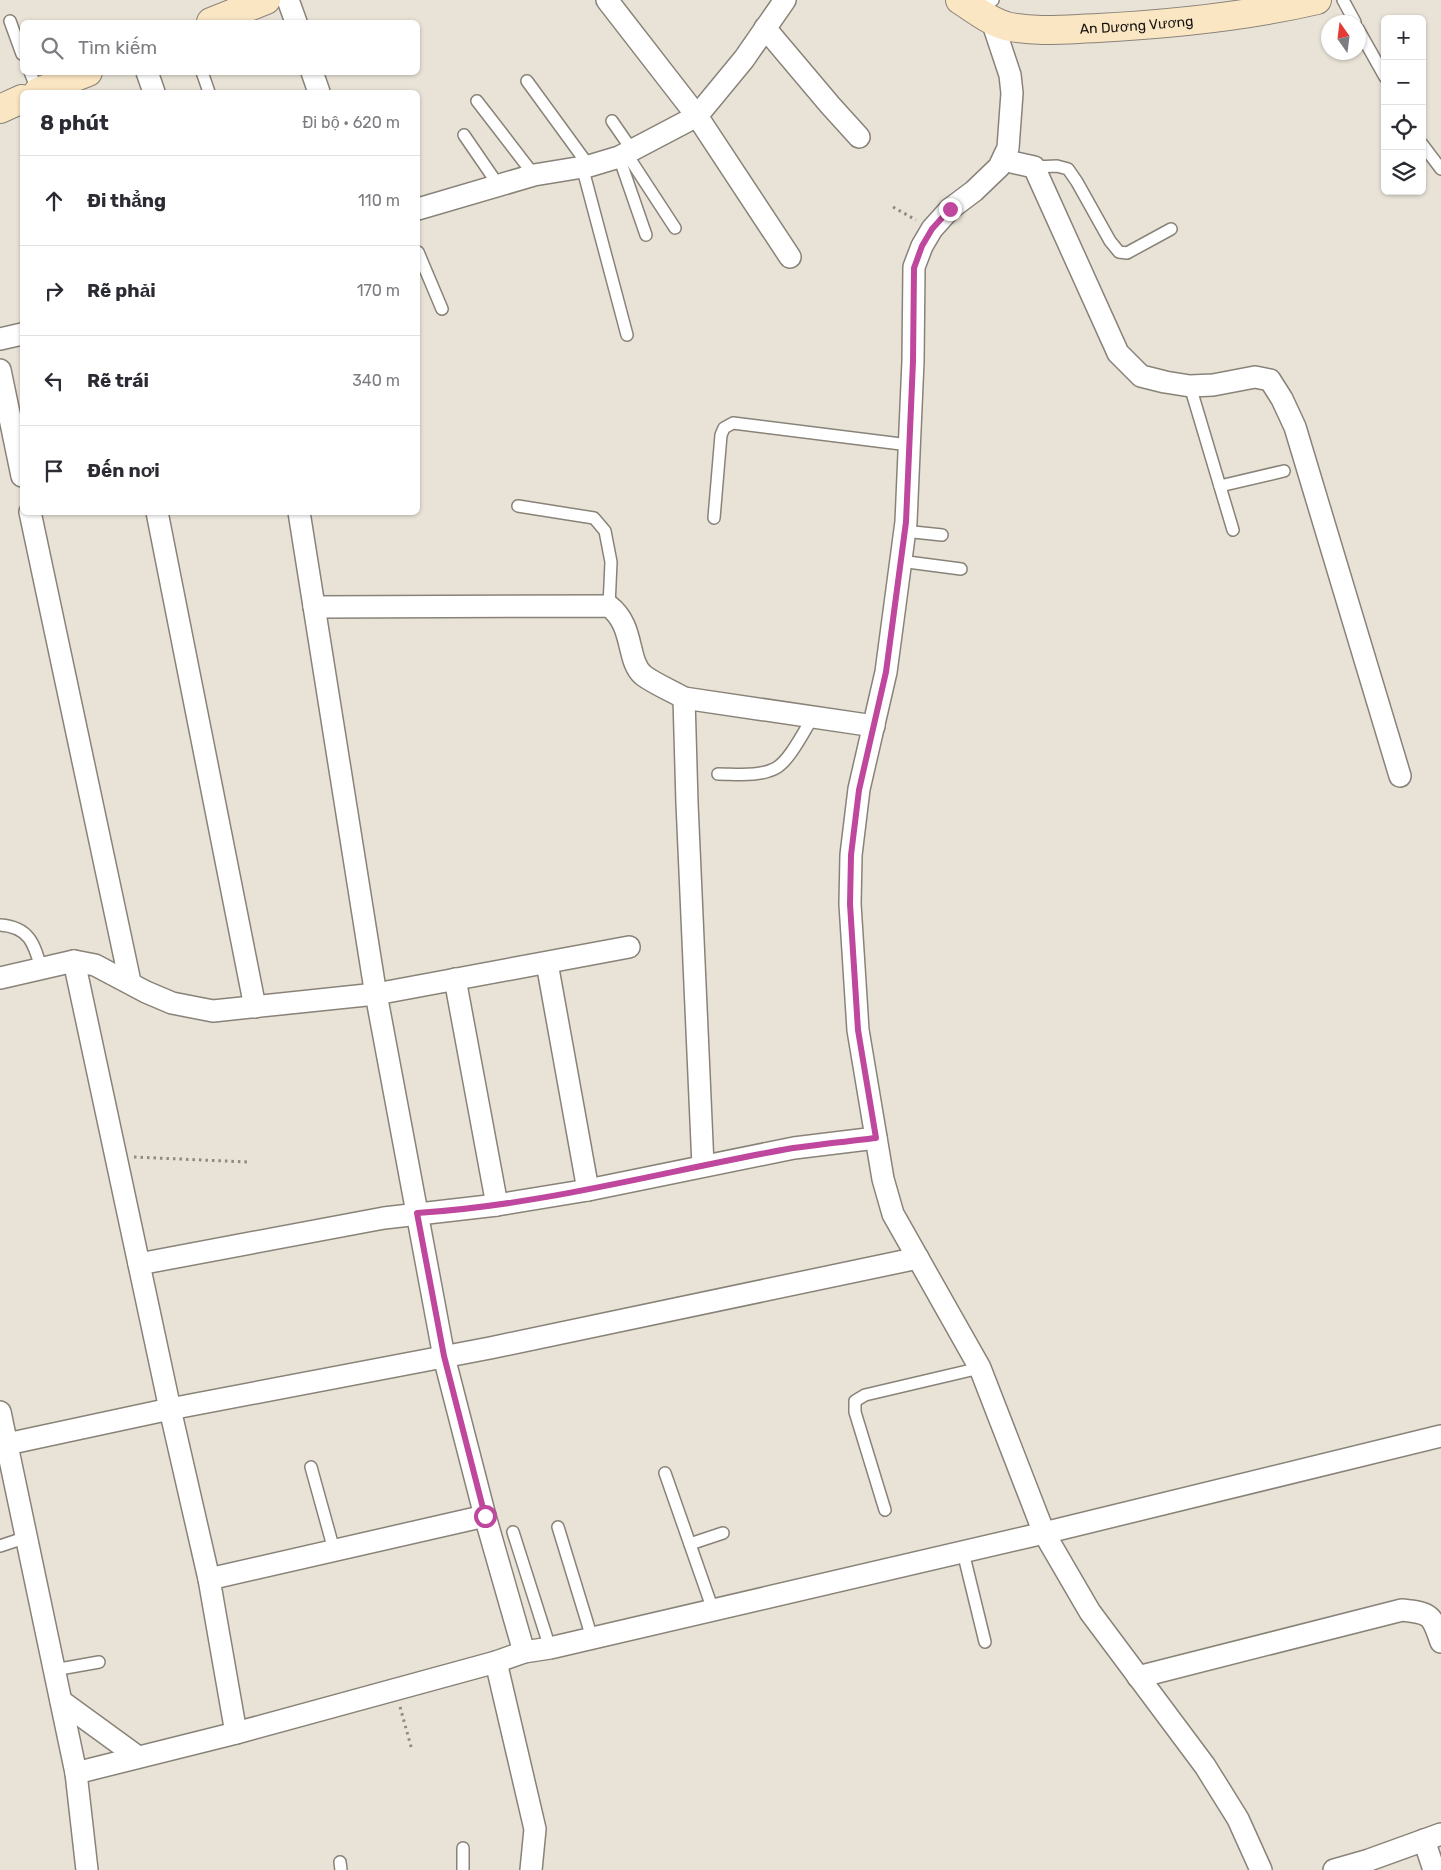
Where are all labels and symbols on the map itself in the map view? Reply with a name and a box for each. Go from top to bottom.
street label: An Dương Vương [1079,12,1194,37]
north arrow [1321,15,1366,60]
route end [939,198,962,221]
route start [474,1505,497,1528]

